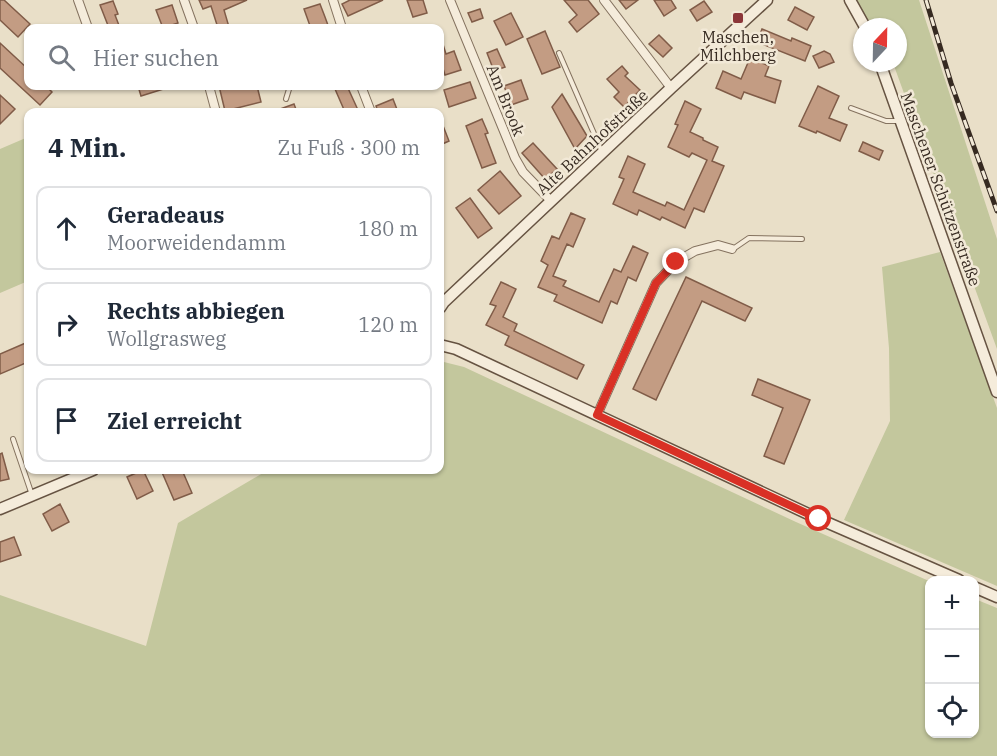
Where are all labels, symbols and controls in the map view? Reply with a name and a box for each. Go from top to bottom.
marker: Maschen, Milchberg [731,11,745,25]
north arrow [853,18,907,72]
search box [24,24,444,90]
place label: Maschen, Milchberg [700,27,776,65]
icon: search [45,41,78,74]
text: Hier suchen [93,43,219,72]
street label: Am Brook [483,61,530,139]
street label: Alte Bahnhofstraße [532,85,652,199]
street label: Maschener Schützenstraße [897,89,985,289]
text: 4 Min. [48,130,126,164]
text: Zu Fuß · 300 m [278,134,420,161]
text: Geradeaus [107,200,224,229]
icon: ahead [50,212,83,245]
text: 180 m [358,215,418,242]
text: Moorweidendamm [107,229,286,256]
route end [662,248,688,274]
text: Rechts abbiegen [107,296,285,325]
icon: right [50,308,83,341]
text: 120 m [358,311,418,338]
text: Wollgrasweg [107,325,226,352]
icon: arrive [50,404,83,437]
text: Ziel erreicht [107,406,242,435]
route start [805,505,831,531]
map controls [925,576,979,738]
button: + [925,576,979,630]
button: − [925,630,979,684]
button: locate [925,684,979,738]

